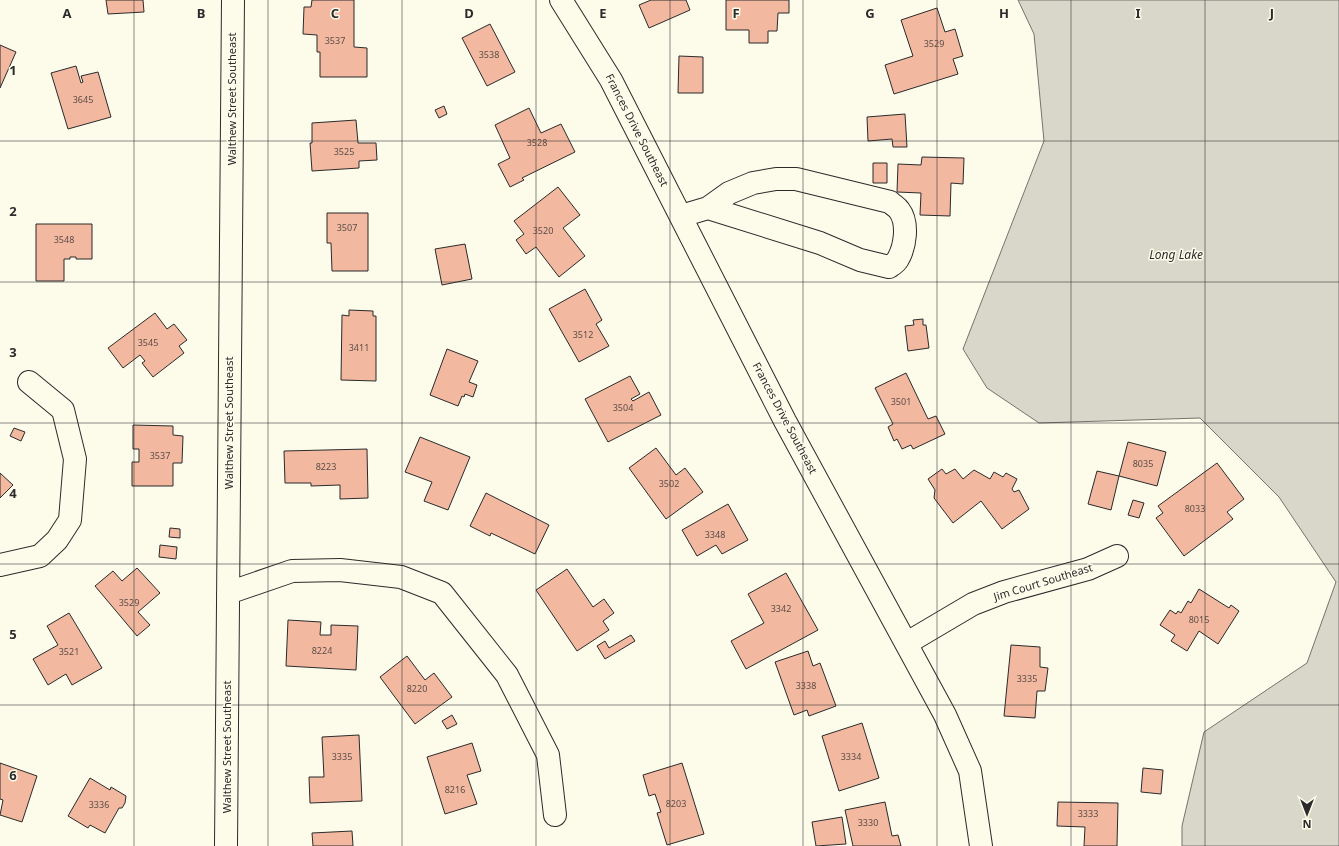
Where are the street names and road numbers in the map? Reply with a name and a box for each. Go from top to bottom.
street label: Walthew Street Southeast [224,33,239,165]
street label: Frances Drive Southeast [602,71,672,189]
street label: Walthew Street Southeast [221,357,236,489]
street label: Frances Drive Southeast [750,359,821,476]
street label: Jim Court Southeast [991,559,1094,604]
street label: Walthew Street Southeast [219,681,234,813]

